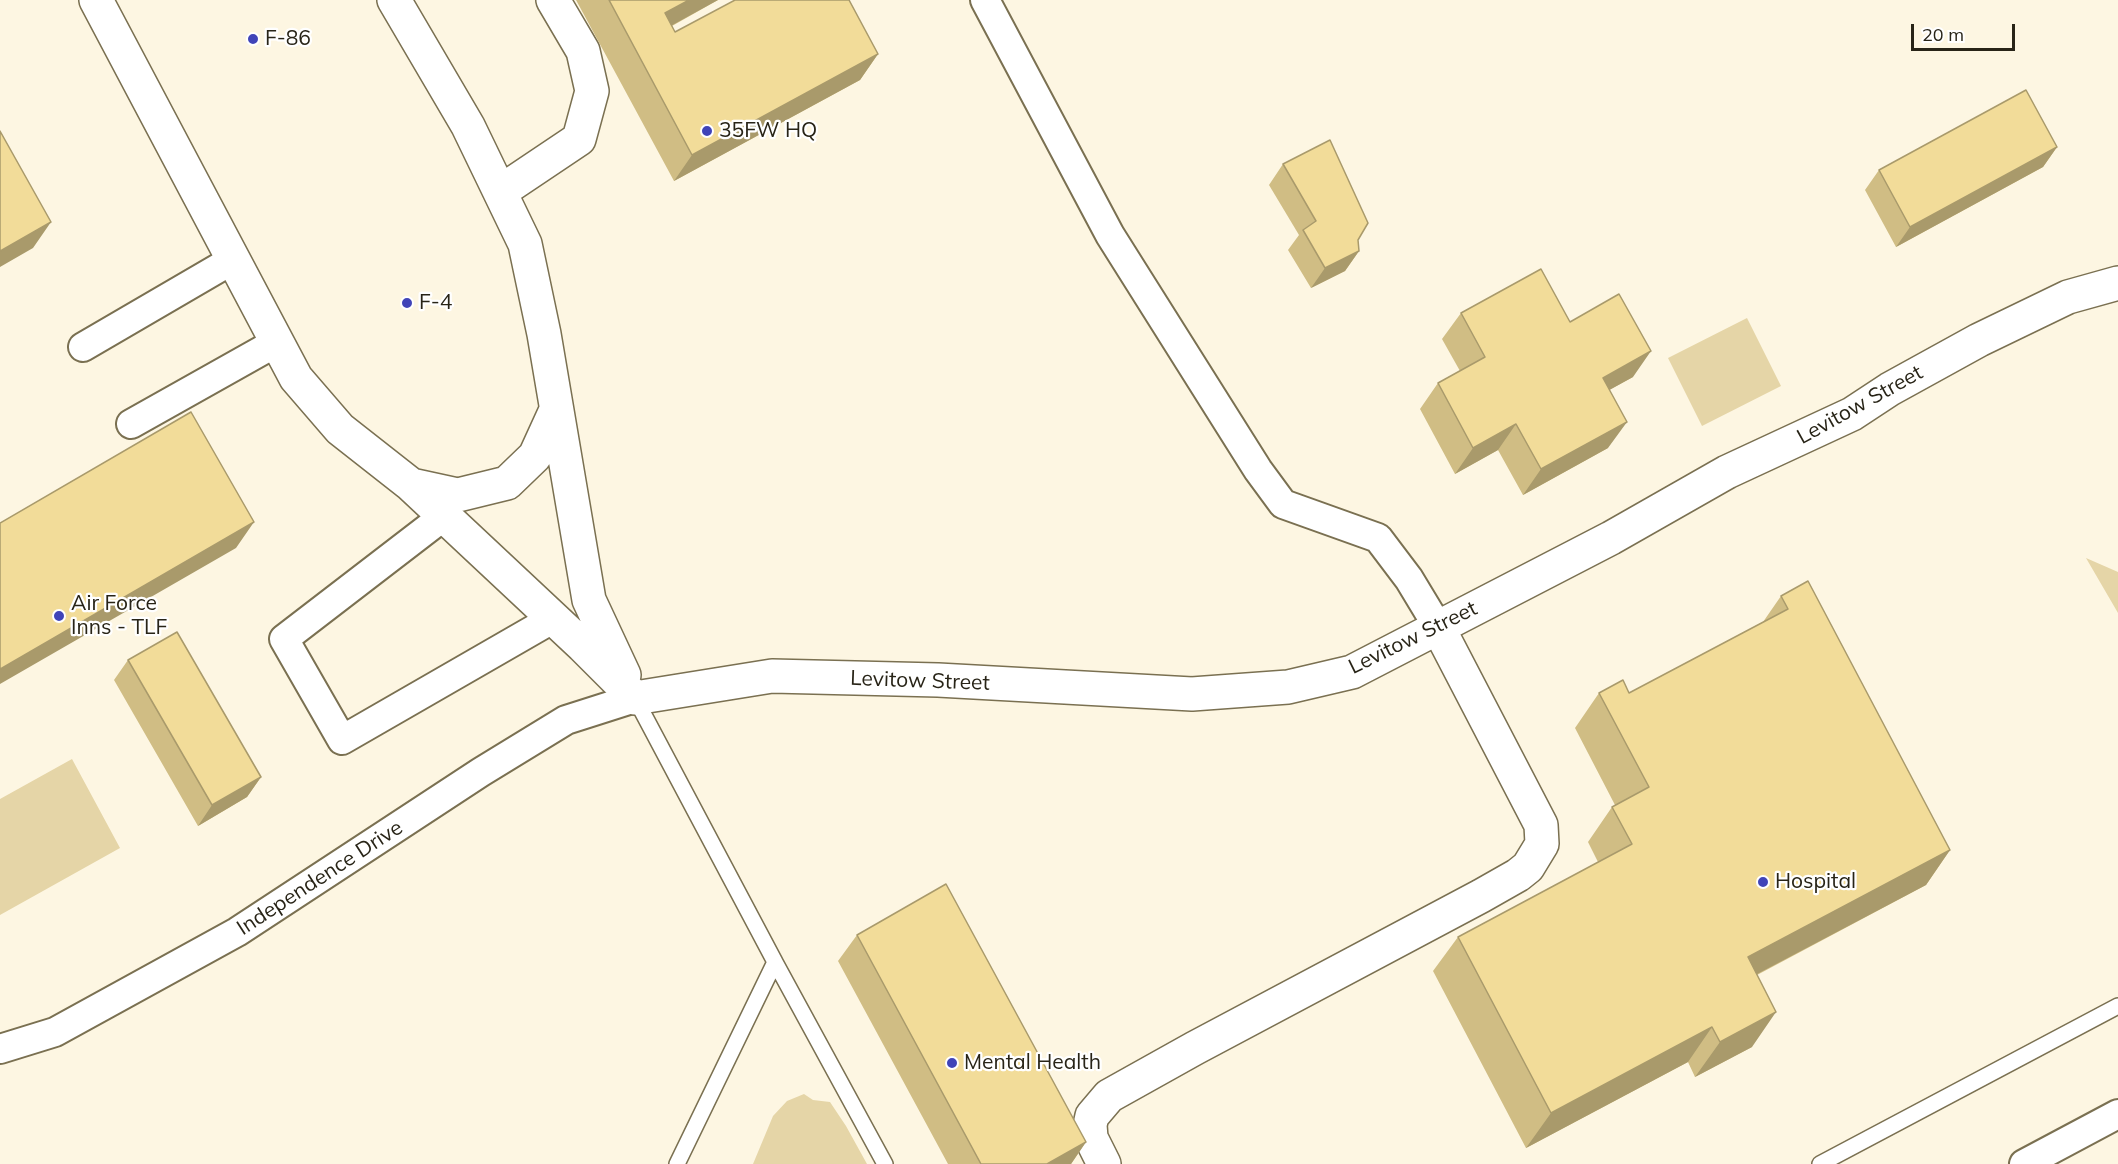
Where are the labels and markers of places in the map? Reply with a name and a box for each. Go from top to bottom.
place label: F-86 [265,26,311,52]
marker: F-86 [246,32,260,46]
place label: 35FW HQ [719,118,817,144]
marker: 35FW HQ [700,124,714,138]
place label: F-4 [419,290,452,316]
marker: F-4 [400,296,414,310]
place label: Air Force Inns - TLF [71,591,167,641]
marker: Air Force Inns - TLF [52,609,66,623]
place label: Hospital [1775,869,1856,895]
marker: Hospital [1756,875,1770,889]
place label: Mental Health [964,1050,1101,1076]
marker: Mental Health [945,1056,959,1070]

